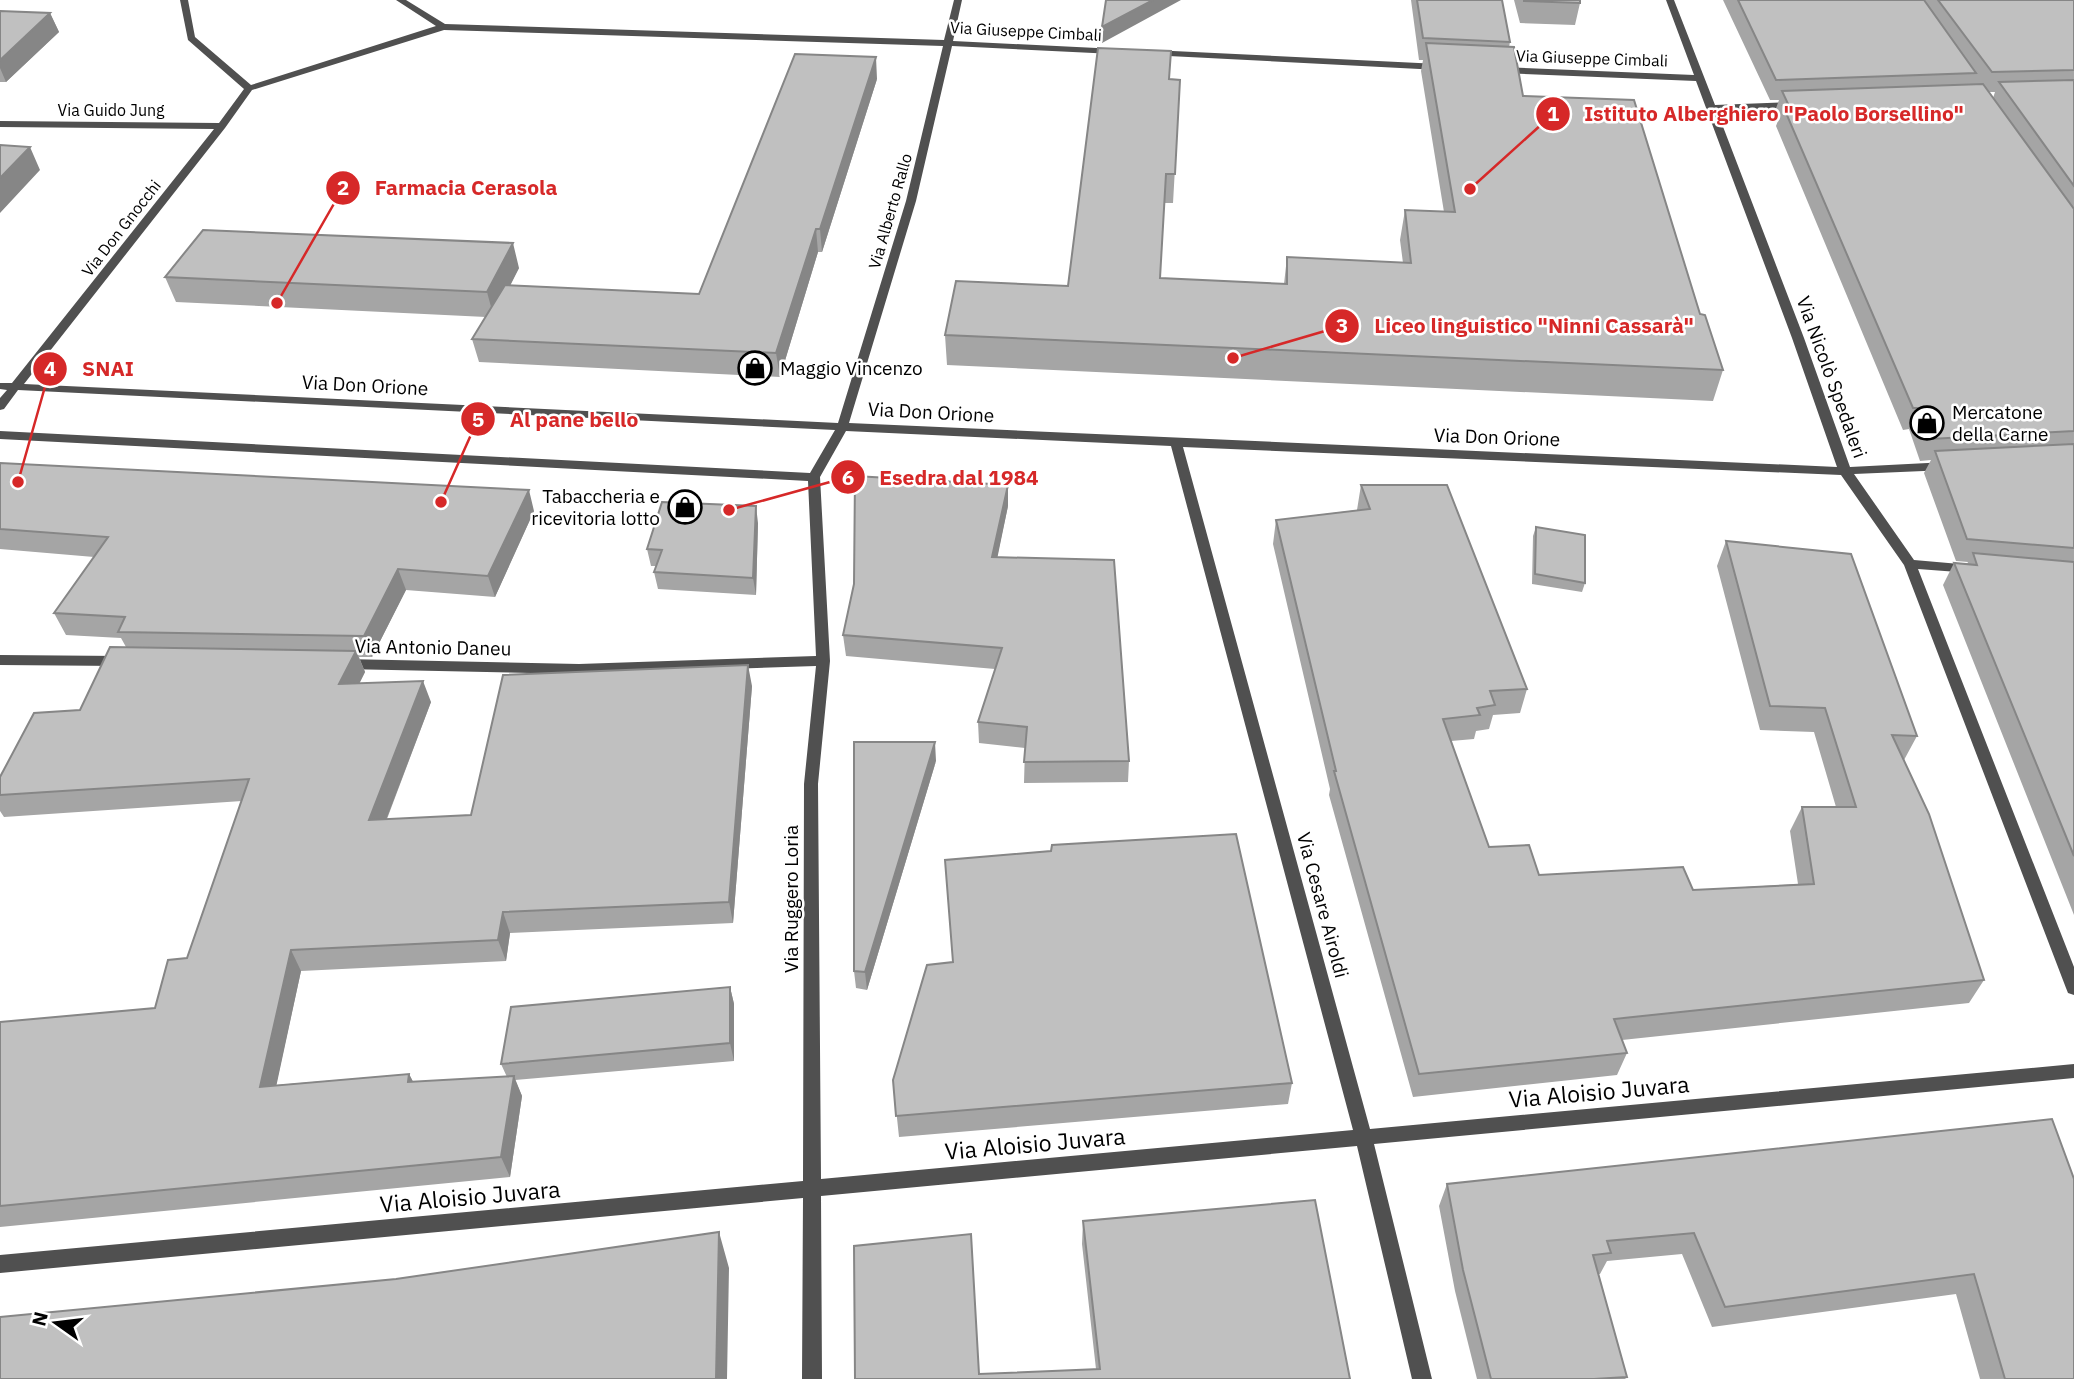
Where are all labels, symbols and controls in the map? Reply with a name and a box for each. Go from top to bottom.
street label: Via Giuseppe Cimbali [950,17,1102,45]
street label: Via Giuseppe Cimbali [1516,45,1668,71]
callout: Istituto Alberghiero "Paolo Borsellino" [1535,93,1978,135]
text: 1 [1547,99,1560,127]
text: Istituto Alberghiero "Paolo Borsellino" [1584,99,1964,127]
street label: Via Guido Jung [57,100,165,120]
street label: Via Alberto Rallo [864,151,916,271]
callout: Farmacia Cerasola [326,167,571,209]
text: 2 [337,173,349,201]
text: Farmacia Cerasola [375,173,557,201]
street label: Via Don Gnocchi [77,176,165,280]
street label: Via Nicolò Spedaleri [1792,293,1872,461]
callout: Liceo linguistico "Ninni Cassarà" [1325,305,1708,347]
text: 3 [1336,311,1348,339]
text: Liceo linguistico "Ninni Cassarà" [1374,311,1694,339]
callout: SNAI [33,348,148,390]
shop icon: Maggio Vincenzo [736,349,774,387]
text: 4 [44,354,56,382]
text: SNAI [82,354,134,382]
place label: Maggio Vincenzo [780,356,923,380]
street label: Via Don Orione [301,370,429,400]
street label: Via Don Orione [867,397,995,427]
callout: Al pane bello [461,398,652,440]
place label: Mercatone della Carne [1952,400,2048,446]
shop icon: Mercatone della Carne [1908,404,1946,442]
text: 5 [472,405,484,433]
text: Al pane bello [510,405,638,433]
street label: Via Don Orione [1433,423,1561,451]
callout: Esedra dal 1984 [830,456,1053,498]
text: 6 [842,463,854,491]
text: Esedra dal 1984 [879,463,1039,491]
place label: Tabaccheria e ricevitoria lotto [531,484,660,530]
shop icon: Tabaccheria e ricevitoria lotto [666,488,704,526]
street label: Via Antonio Daneu [354,634,512,660]
street label: Via Ruggero Loria [779,825,803,973]
street label: Via Cesare Airoldi [1292,830,1354,980]
street label: Via Aloisio Juvara [1507,1068,1691,1114]
street label: Via Aloisio Juvara [943,1120,1127,1166]
street label: Via Aloisio Juvara [378,1173,562,1219]
north arrow [21,1288,91,1358]
text: N [26,1309,53,1328]

